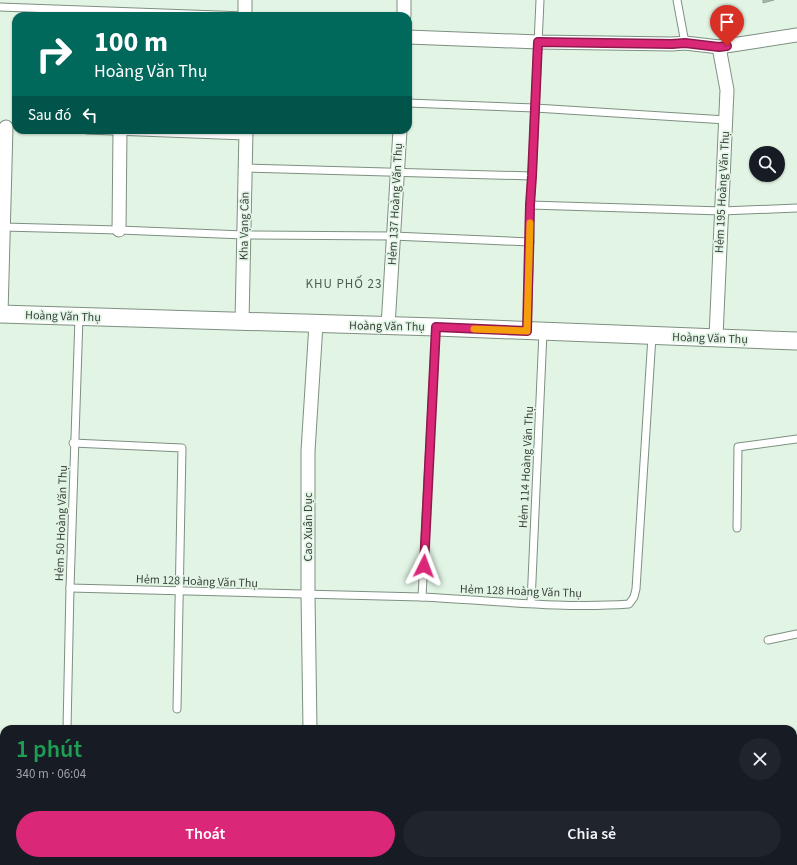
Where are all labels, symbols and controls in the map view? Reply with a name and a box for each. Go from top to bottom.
pin [710,5,744,46]
icon: arrive [716,11,738,33]
text: 100 m [94,22,168,62]
icon: right [28,28,80,80]
text: Hoàng Văn Thụ [94,59,207,84]
icon: left [79,104,101,126]
text: Sau đó [28,105,71,126]
street label: Hẻm 195 Hoàng Văn Thụ [711,131,734,253]
street label: Hẻm 137 Hoàng Văn Thụ [384,143,407,265]
map controls [749,146,785,182]
button: search [749,146,785,182]
street label: Kha Vạng Cân [235,192,254,260]
district label: KHU PHỐ 23 [306,275,382,293]
street label: Hoàng Văn Thụ [25,307,101,326]
street label: Hoàng Văn Thụ [349,317,425,336]
street label: Hoàng Văn Thụ [672,329,748,348]
street label: Hẻm 114 Hoàng Văn Thụ [515,406,538,528]
street label: Hẻm 50 Hoàng Văn Thụ [51,465,72,581]
street label: Cao Xuân Dục [300,492,317,561]
position arrow [403,545,445,587]
street label: Hẻm 128 Hoàng Văn Thụ [136,571,258,592]
street label: Hẻm 128 Hoàng Văn Thụ [460,581,582,602]
text: 1 phút [16,732,82,767]
button: close [739,738,781,780]
text: 340 m · 06:04 [16,765,86,783]
button: Thoát [16,811,395,857]
button: Chia sẻ [403,811,781,857]

